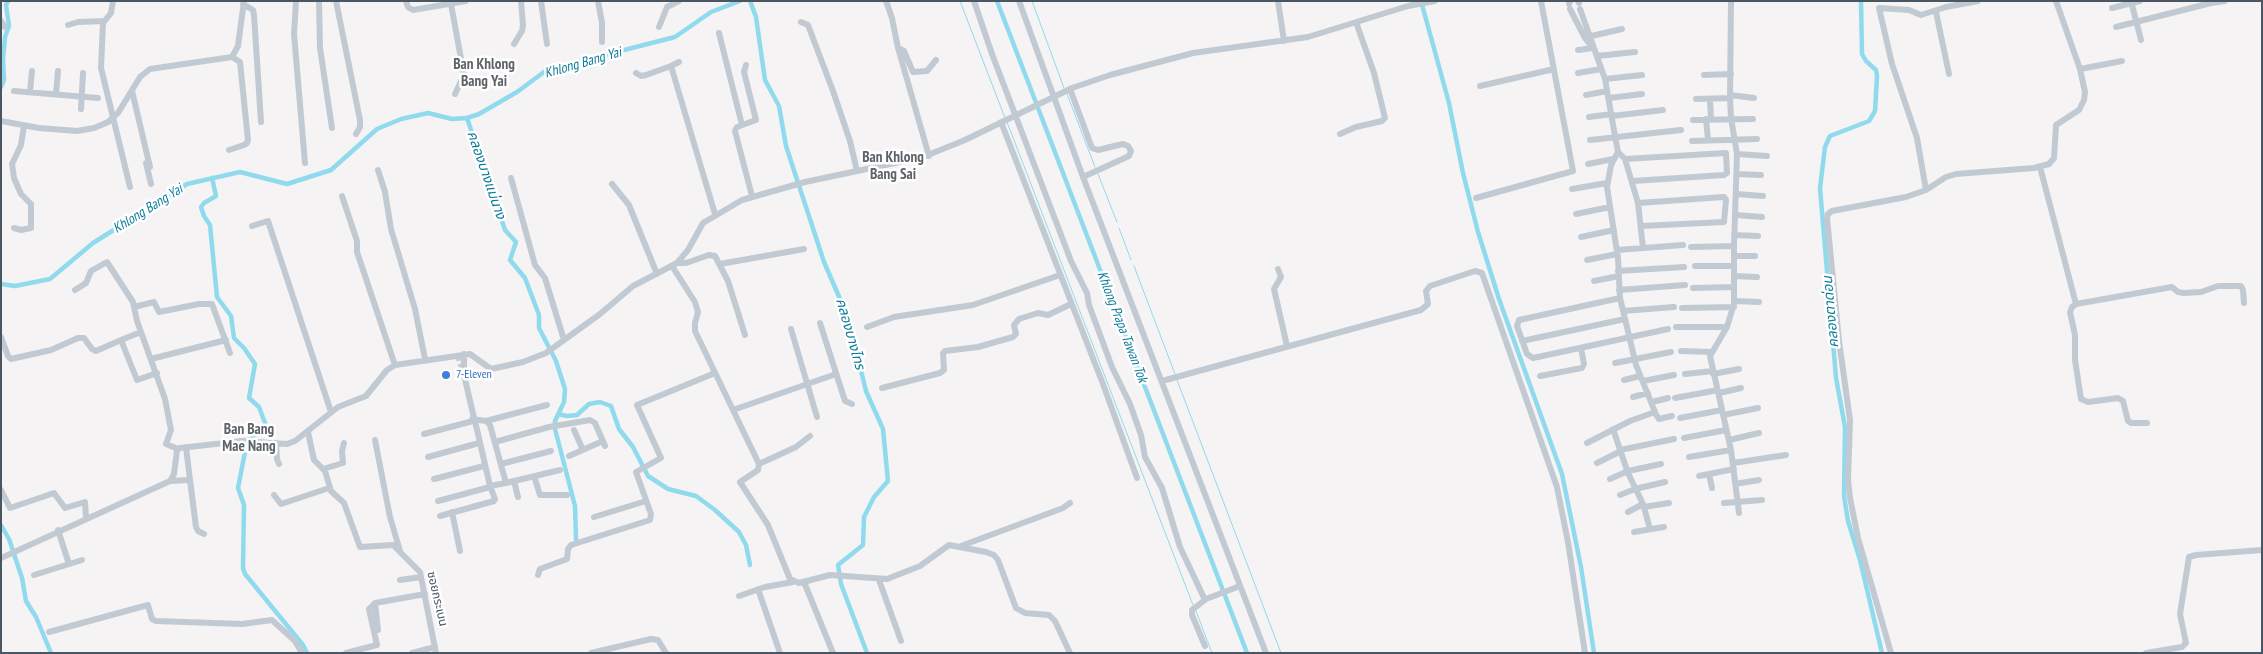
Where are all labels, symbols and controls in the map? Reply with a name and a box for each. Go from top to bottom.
water label: Khlong Bang Yai [543,44,623,82]
district label: Ban Khlong Bang Yai [453,56,515,91]
water label: คลองบางแม่นาง [463,129,509,221]
district label: Ban Khlong Bang Sai [862,149,924,184]
water label: Khlong Bang Yai [110,181,186,237]
water label: Khlong Prapa Tawan Tok [1093,269,1151,385]
water label: คลองตาด่อน [1819,275,1843,349]
water label: คลองบางไทร [832,296,868,372]
place label: 7-Eleven [456,368,492,382]
marker: 7-Eleven [440,369,452,381]
district label: Ban Bang Mae Nang [222,421,276,456]
street label: ซอยกระเบน [424,570,450,628]

